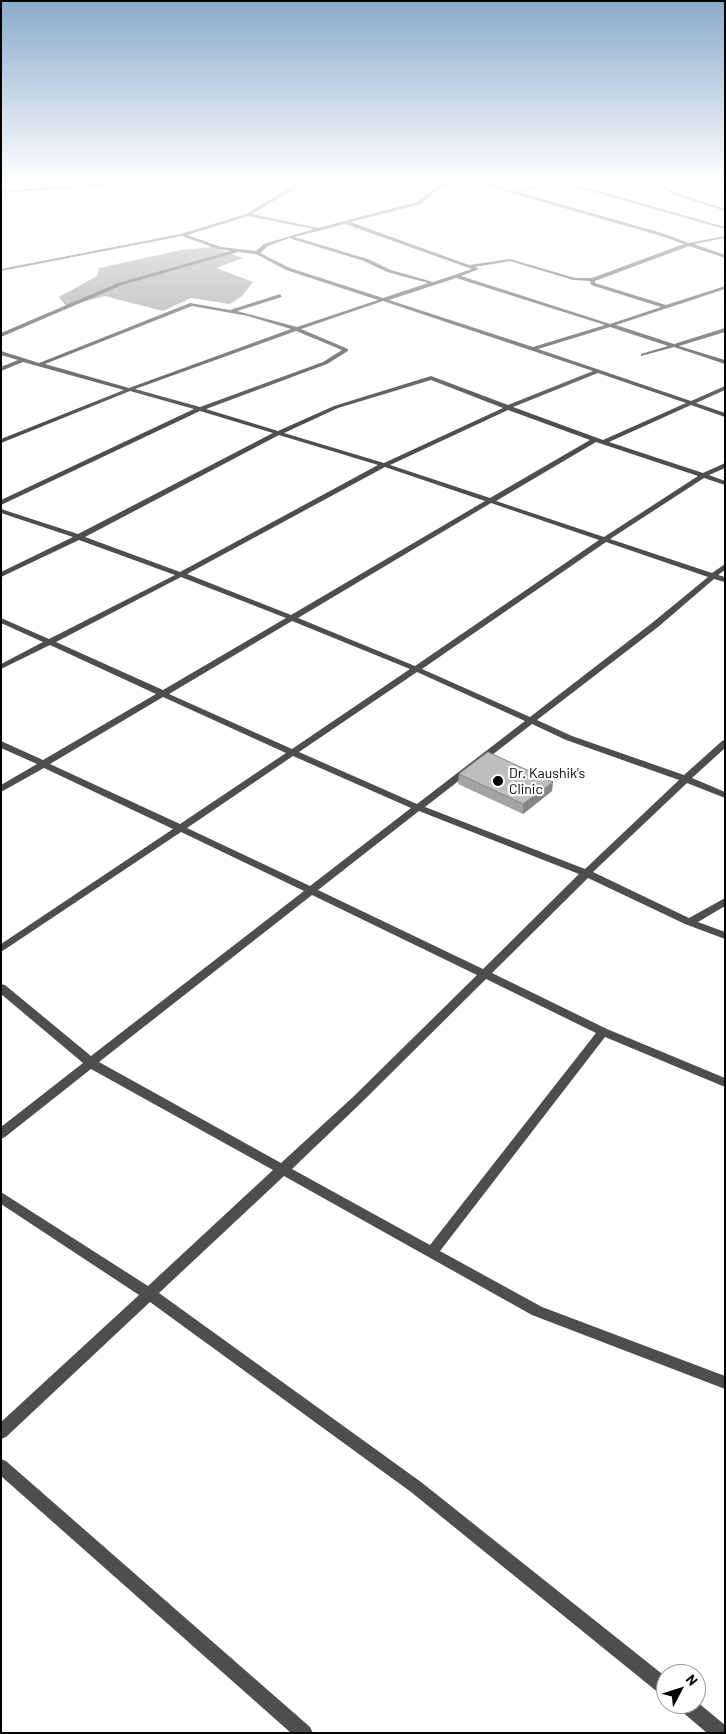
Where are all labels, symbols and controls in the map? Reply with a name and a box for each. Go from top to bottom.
place label: Dr. Kaushik's Clinic [509,765,585,798]
marker: Dr. Kaushik's Clinic [491,774,505,788]
north arrow [656,1664,706,1714]
text: N [683,1671,702,1689]

